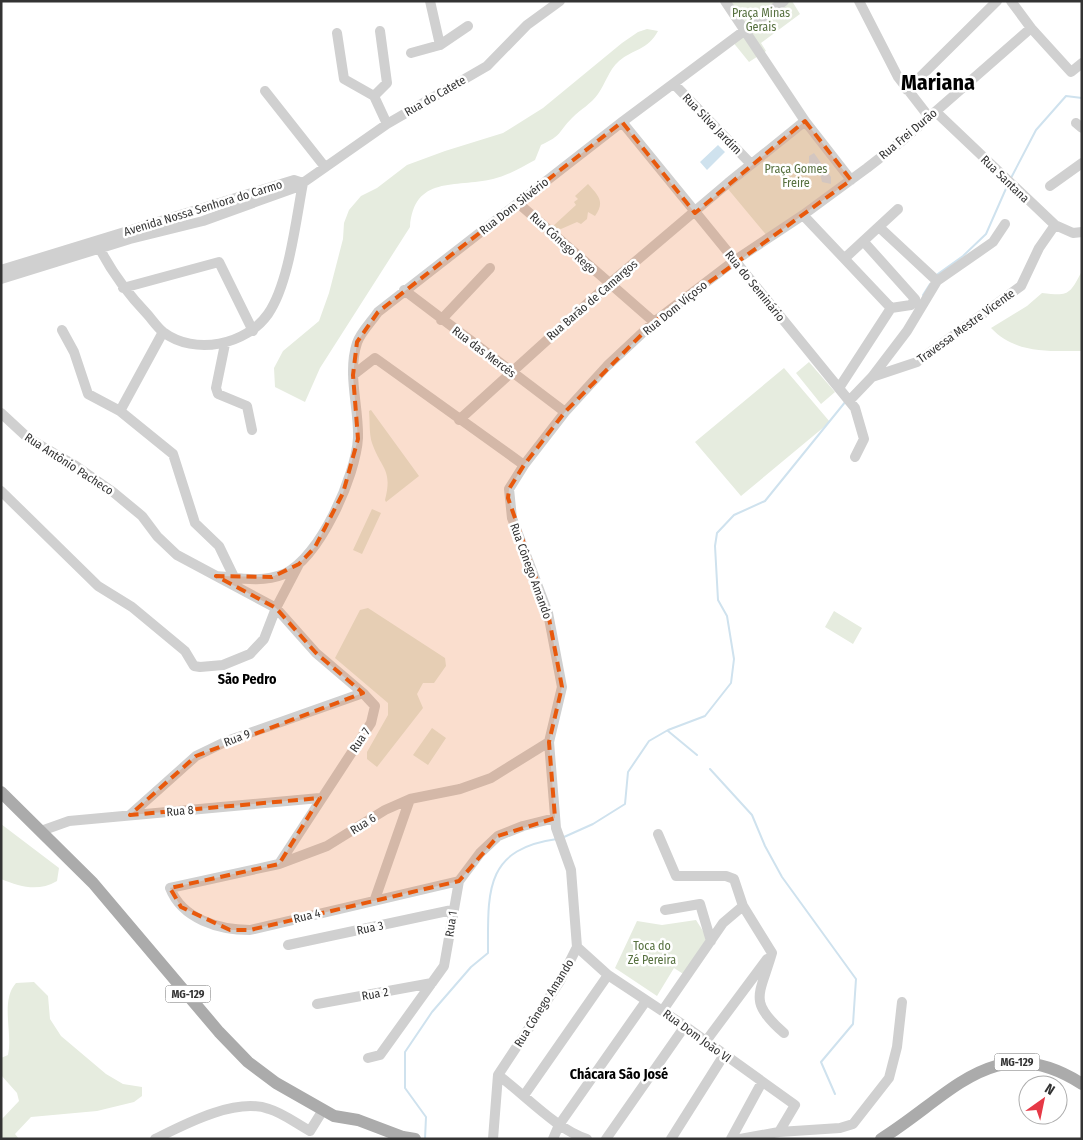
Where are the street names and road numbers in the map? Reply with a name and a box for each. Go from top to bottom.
street label: Rua do Catete [402,73,468,119]
street label: Rua Silva Jardim [679,91,745,157]
street label: Rua Frei Durão [876,106,940,162]
street label: Rua Santana [978,153,1032,206]
street label: Rua Dom Silvério [477,175,551,237]
street label: Avenida Nossa Senhora do Carmo [122,177,284,239]
street label: Rua Cônego Rego [527,210,599,276]
street label: Rua do Seminário [722,248,788,324]
street label: Rua Barão de Camargos [544,257,640,343]
street label: Rua Dom Viçoso [640,278,710,338]
street label: Travessa Mestre Vicente [915,286,1017,366]
street label: Rua das Mercês [449,324,519,380]
street label: Rua Antônio Pacheco [22,430,116,498]
street label: Rua Cônego Amando [507,521,555,621]
street label: Rua 7 [347,725,373,755]
street label: Rua 9 [222,727,252,749]
street label: Rua 8 [166,803,194,819]
street label: Rua 6 [348,811,378,837]
street label: Rua 4 [292,906,322,926]
street label: Rua 1 [442,910,460,938]
street label: Rua 3 [355,918,385,938]
street label: Rua Cônego Amando [511,956,577,1050]
street label: Rua 2 [361,985,389,1003]
road number: MG-129 [166,986,210,1002]
street label: Rua Dom João VI [660,1007,734,1065]
road number: MG-129 [994,1054,1040,1070]

